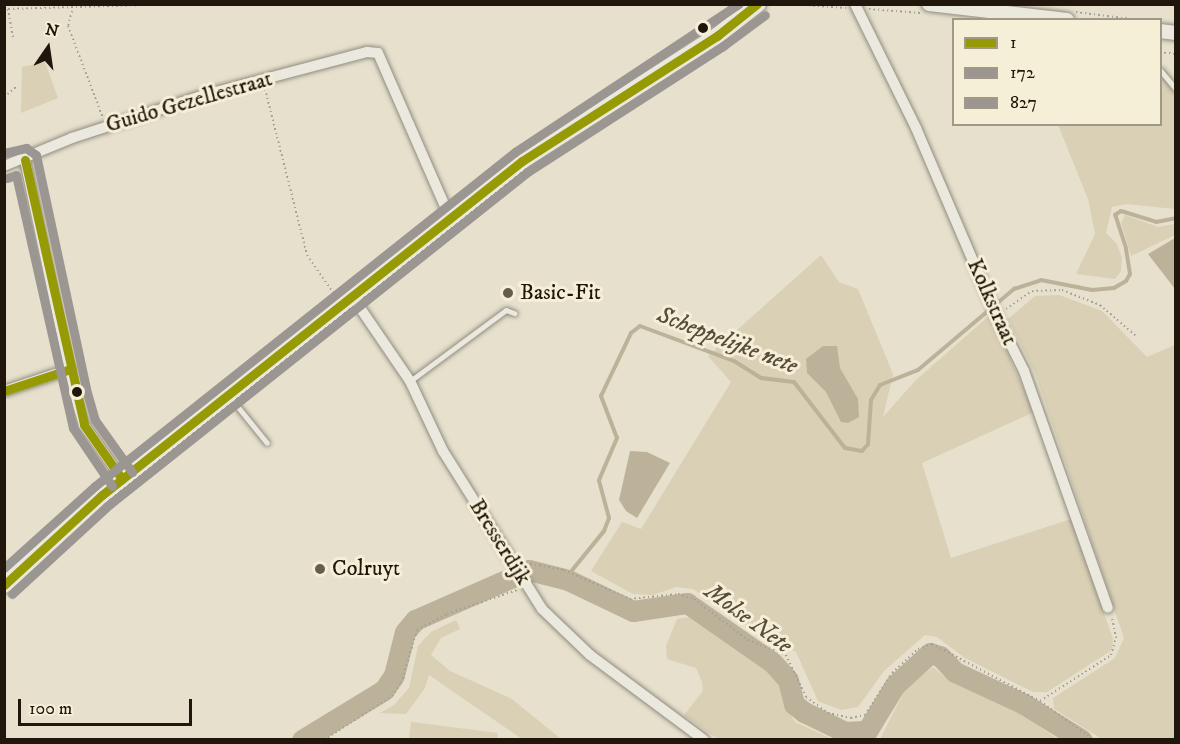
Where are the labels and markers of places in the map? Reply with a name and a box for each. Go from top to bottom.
unlabelled marker [697,22,709,34]
place label: Basic-Fit [520,280,601,306]
marker: Basic-Fit [501,286,515,300]
unlabelled marker [71,386,83,398]
place label: Colruyt [332,556,400,582]
marker: Colruyt [313,562,327,576]

